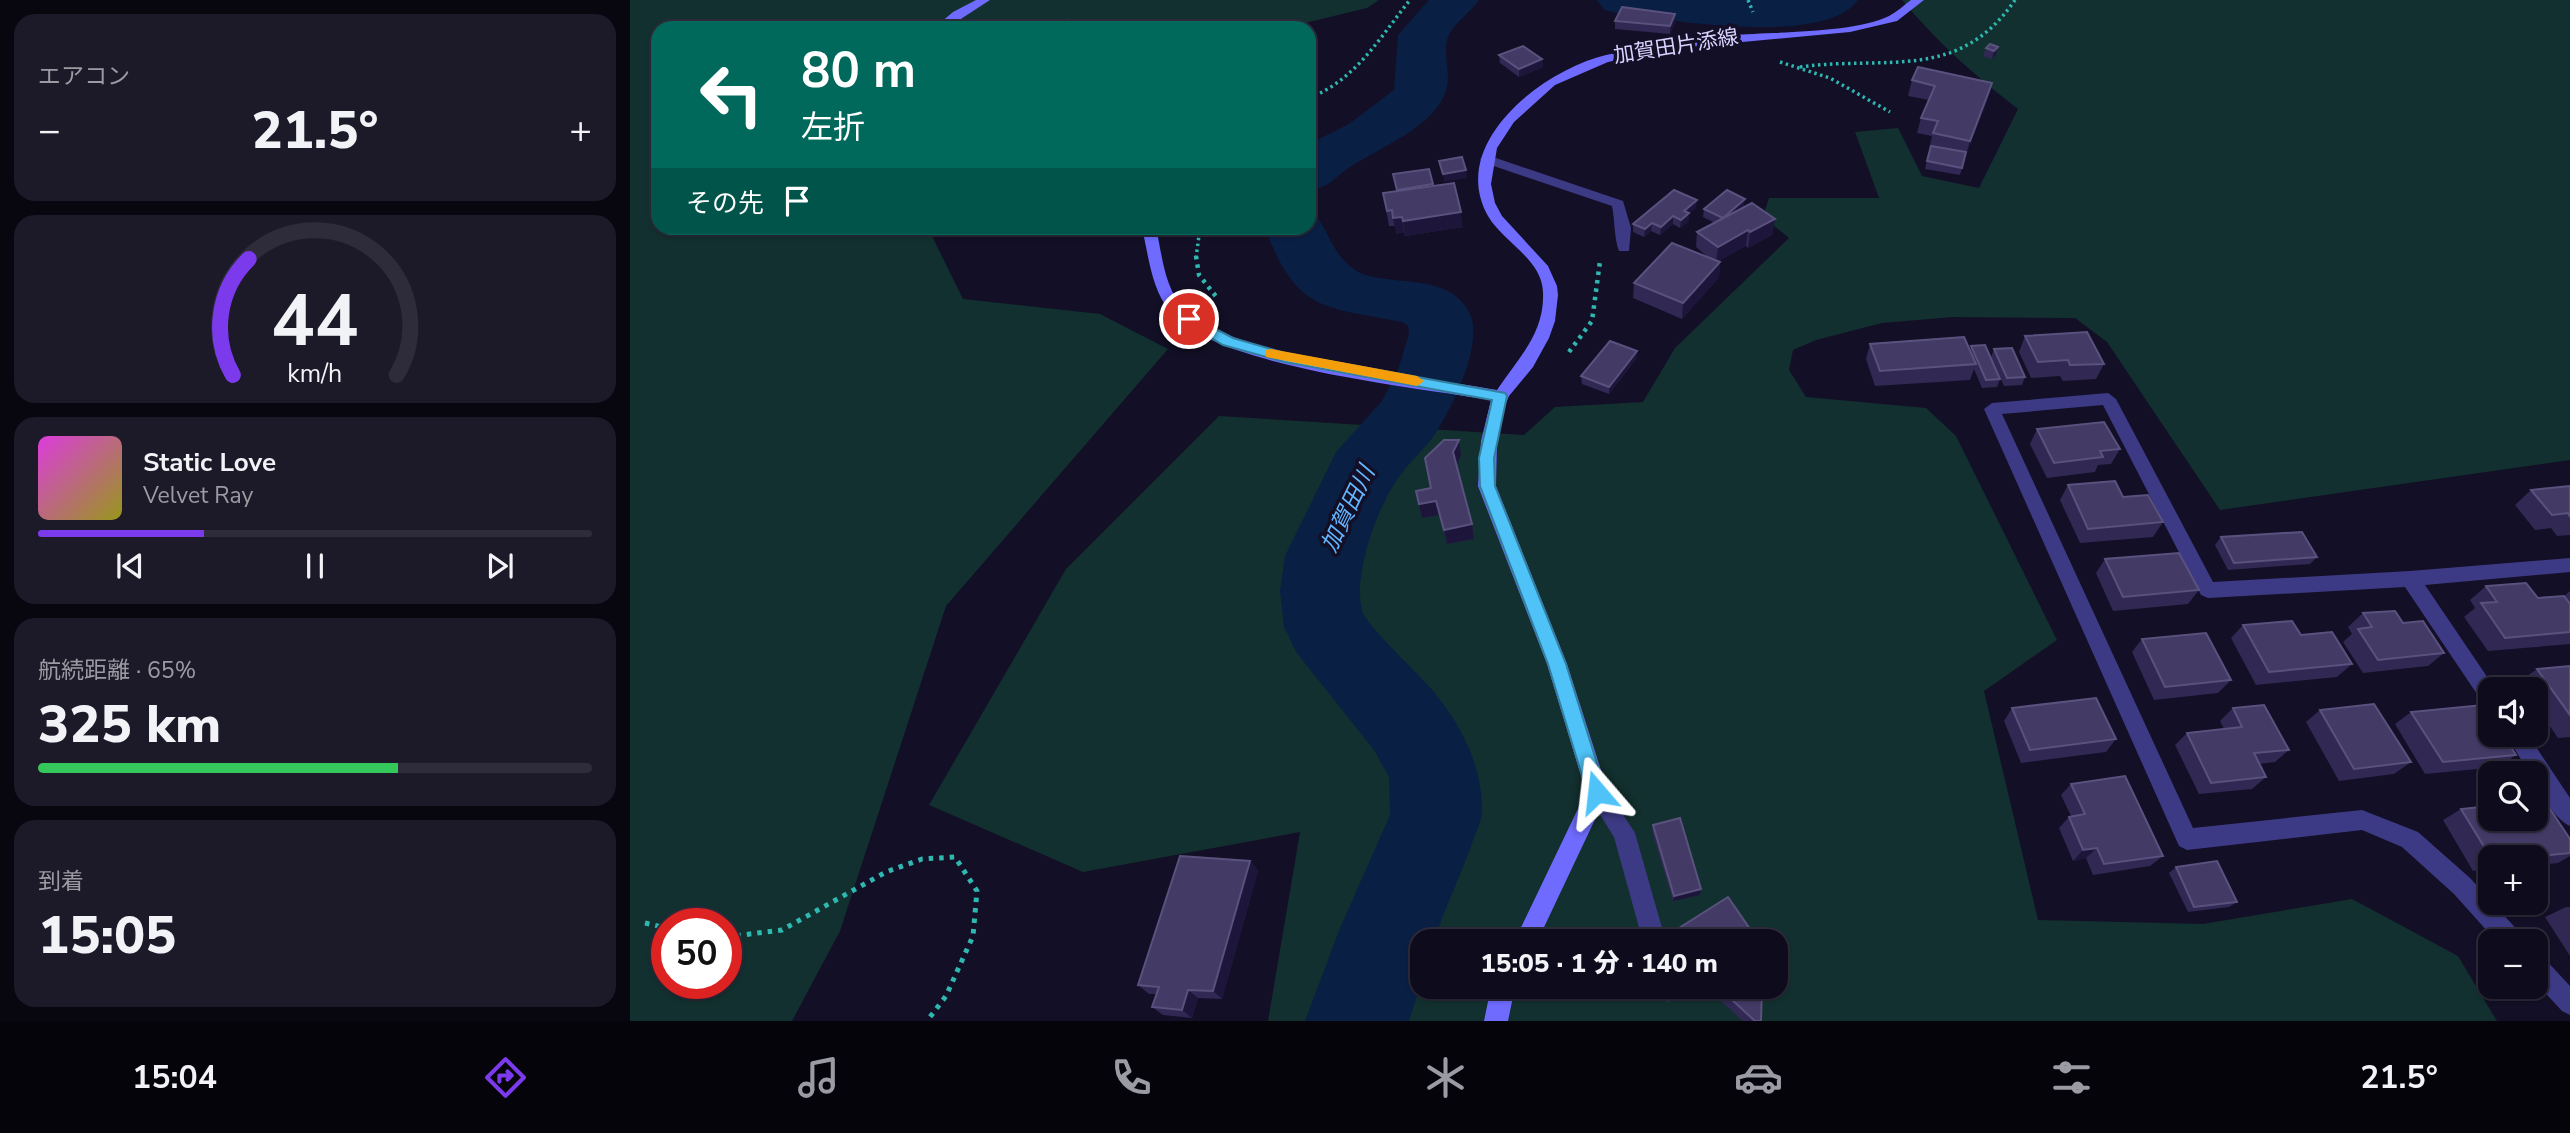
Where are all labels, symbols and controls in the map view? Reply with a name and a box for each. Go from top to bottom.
street label: 加賀田片添線 [1612,22,1740,70]
text: 80 m [801,37,916,104]
icon: left [686,49,777,140]
text: エアコン [38,61,130,92]
text: 21.5° [251,95,379,166]
text: − [38,105,61,156]
text: + [569,105,592,156]
text: 左折 [801,106,865,149]
icon: arrive [778,182,816,220]
text: その先 [686,186,764,221]
text: 44 [271,272,359,372]
pin [1159,289,1219,349]
icon: arrive [1170,300,1208,338]
text: km/h [287,357,343,391]
text: Static Love [143,445,276,480]
water label: 加賀田川 [1314,458,1383,557]
text: Velvet Ray [143,480,253,511]
icon: previous [111,547,149,585]
icon: pause [296,547,334,585]
icon: next [481,547,519,585]
text: 航続距離 · 65% [38,655,196,686]
map controls [2478,677,2548,999]
button: sound [2478,677,2548,747]
text: 325 km [38,689,221,760]
position arrow [1560,755,1634,829]
button: search [2478,761,2548,831]
button: + [2478,845,2548,915]
text: 到着 [38,866,84,897]
text: 15:05 [38,900,176,971]
speed limit sign: 50 [651,908,742,999]
button: − [2478,929,2548,999]
text: 15:05 · 1 分 · 140 m [1480,946,1718,981]
icon: directions [481,1053,530,1102]
icon: music [794,1053,843,1102]
icon: phone [1107,1053,1156,1102]
icon: climate [1421,1053,1470,1102]
icon: car [1734,1053,1783,1102]
icon: filters [2047,1053,2096,1102]
text: 15:04 [132,1056,217,1099]
text: 21.5° [2360,1056,2438,1099]

